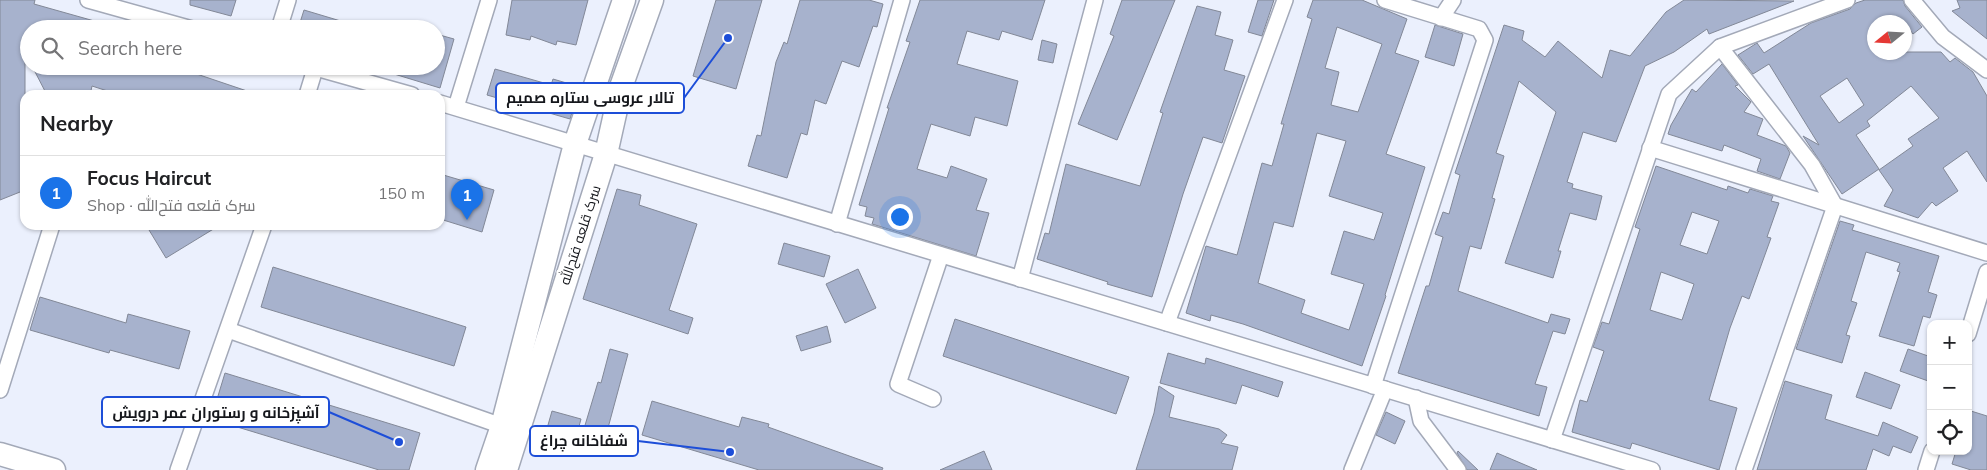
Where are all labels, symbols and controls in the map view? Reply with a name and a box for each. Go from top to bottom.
north arrow [1867,15,1912,60]
search box [20,20,445,75]
icon: search [38,34,66,62]
text: Search here [78,36,182,60]
callout: تالار عروسی ستاره صمیم [496,83,684,113]
text: تالار عروسی ستاره صمیم [506,88,674,108]
text: Nearby [40,110,113,136]
text: Focus Haircut [87,166,211,190]
pin: 1 [451,179,483,220]
text: 1 [51,183,61,203]
text: 150 m [378,183,425,203]
street label: سرک قلعه فتح‌الله [555,183,605,287]
text: Shop · سرک قلعه فتح‌الله [87,195,255,215]
your location [887,204,913,230]
map controls [1927,320,1972,455]
button: + [1927,320,1972,365]
button: − [1927,365,1972,410]
callout: آشپزخانه و رستوران عمر درویش [102,397,329,427]
text: آشپزخانه و رستوران عمر درویش [112,403,320,424]
button: locate [1927,410,1972,455]
callout: شفاخانه چراغ [530,426,638,456]
text: شفاخانه چراغ [540,431,628,452]

